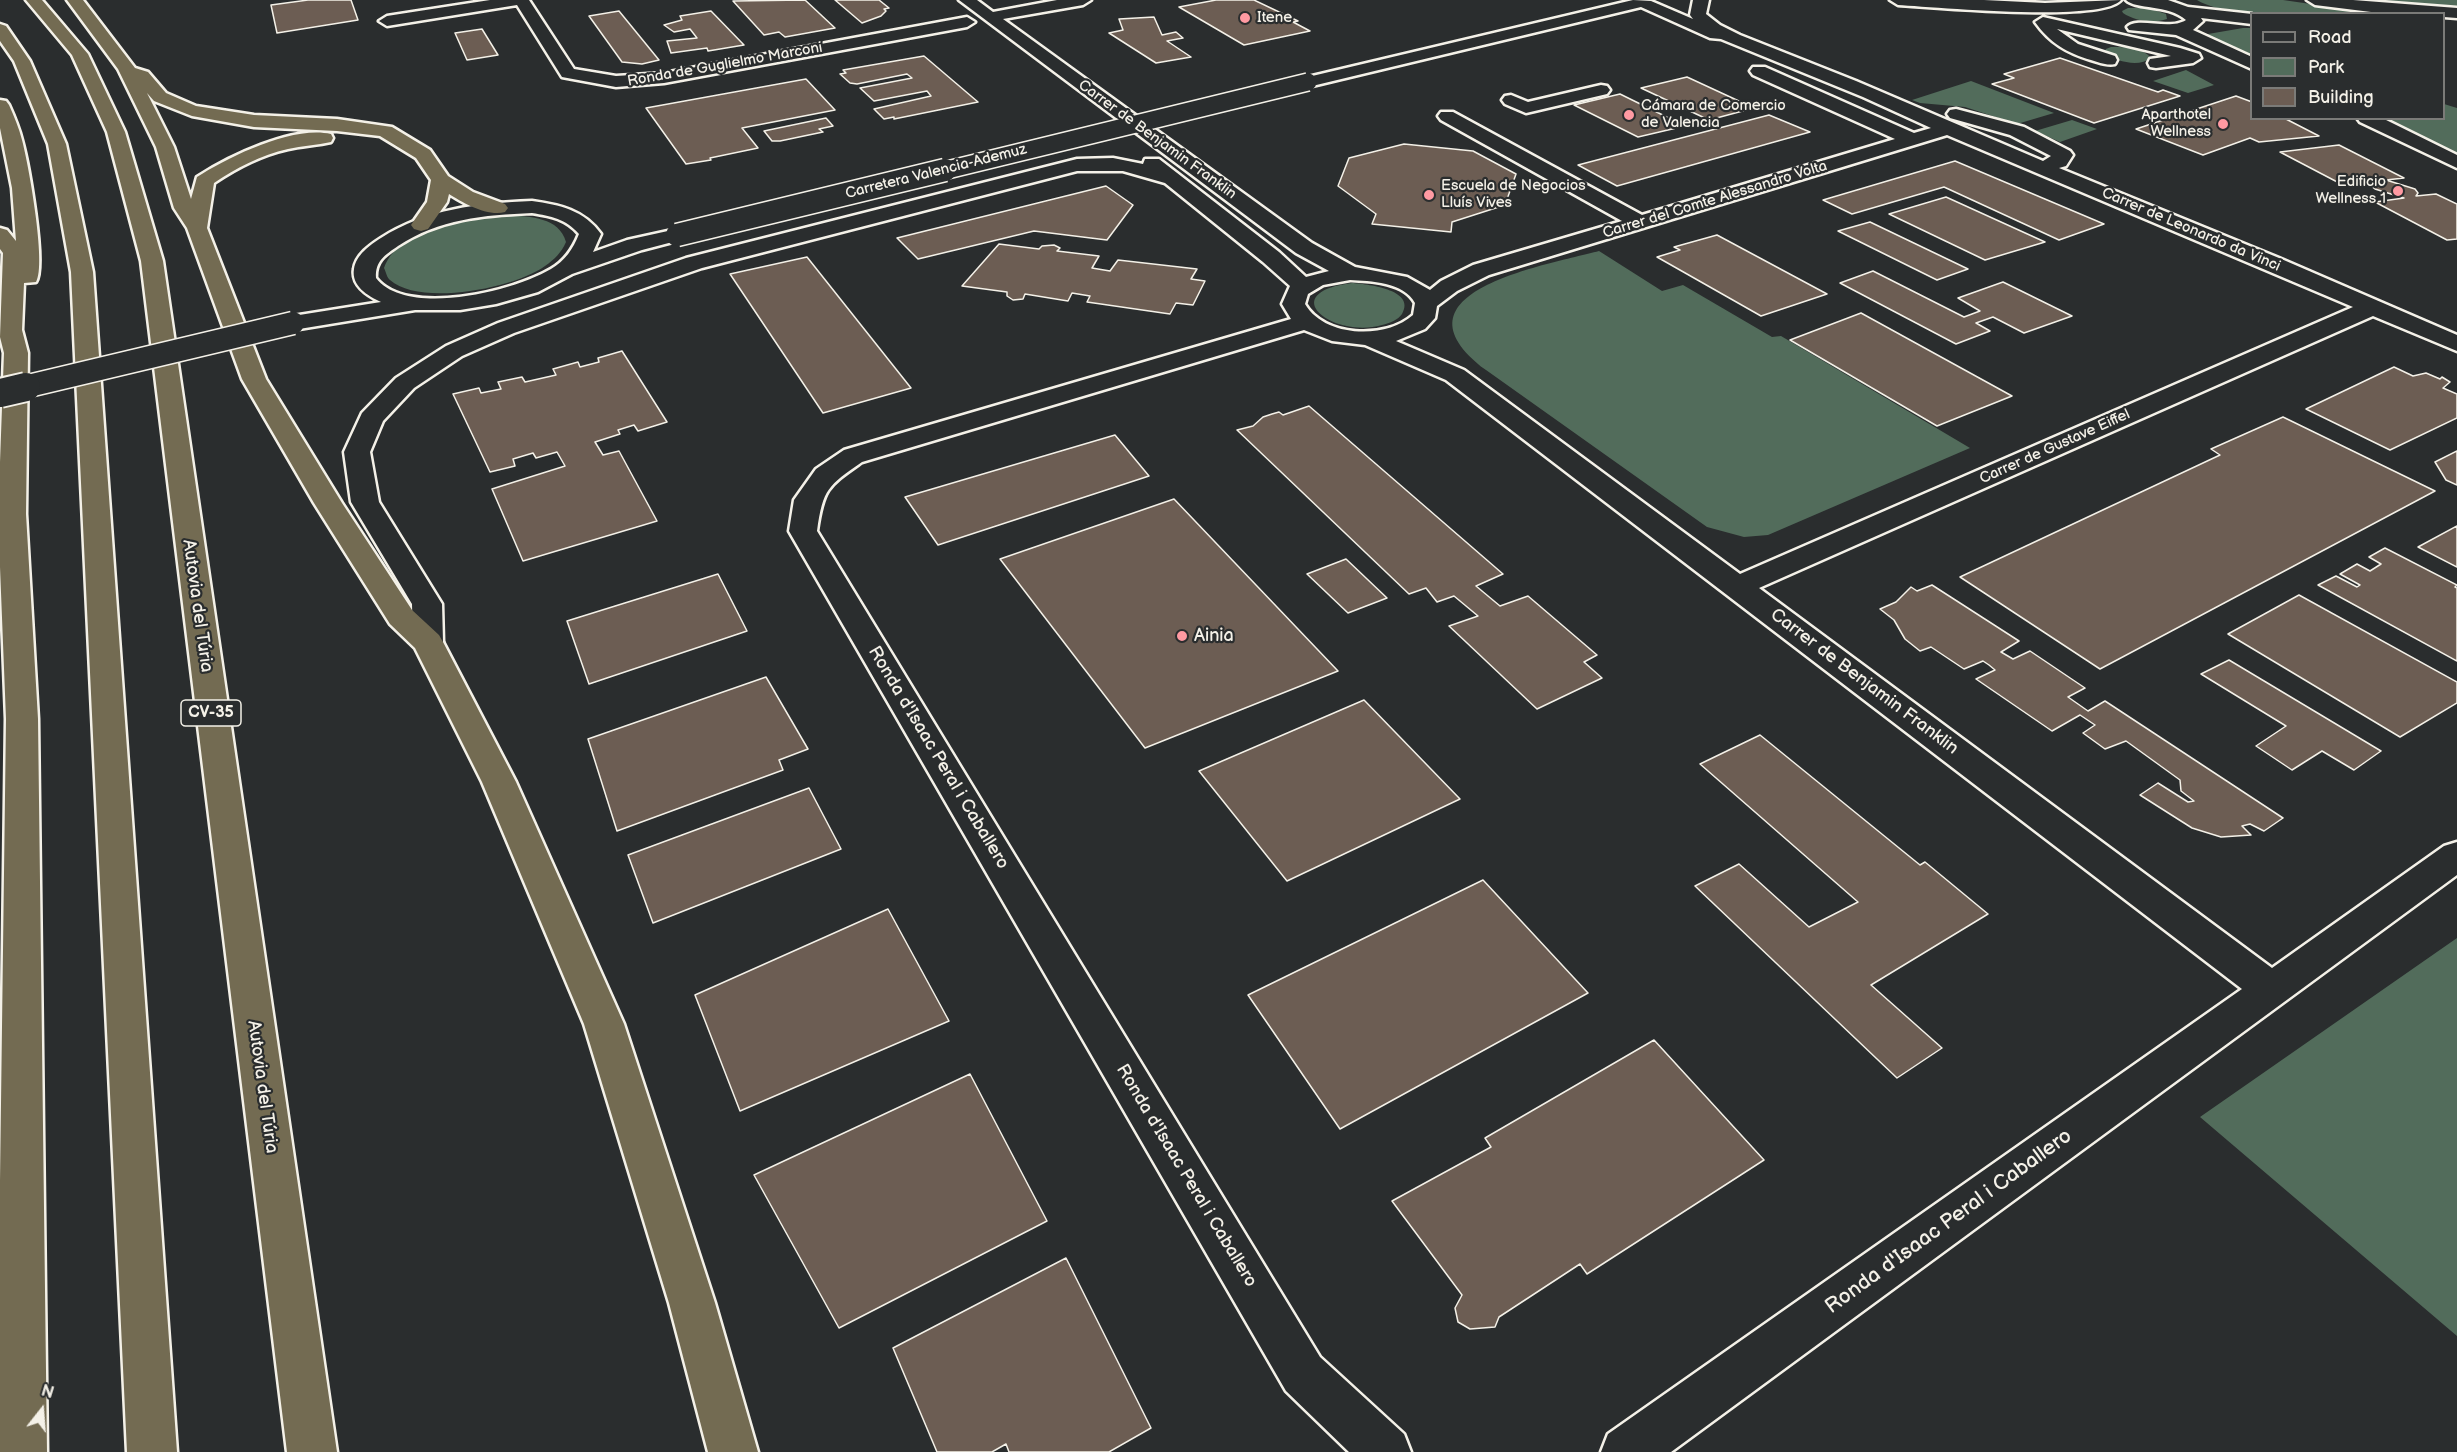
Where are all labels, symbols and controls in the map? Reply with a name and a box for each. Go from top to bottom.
place label: Itene [1257,9,1292,27]
marker: Itene [1238,11,1252,25]
legend [2250,12,2445,120]
text: Road [2308,27,2352,48]
street label: Ronda de Guglielmo Marconi [626,39,824,91]
text: Park [2308,57,2344,78]
street label: Carrer de Benjamin Franklin [1074,76,1240,204]
text: Building [2308,87,2374,108]
place label: Cámara de Comercio de Valencia [1641,97,1786,132]
place label: Aparthotel Wellness [2141,106,2211,141]
marker: Cámara de Comercio de Valencia [1622,108,1636,122]
marker: Aparthotel Wellness [2216,117,2230,131]
street label: Carretera Valencia-Ademuz [844,141,1028,203]
street label: Carrer del Comte Alessandro Volta [1601,157,1829,243]
place label: Edificio Wellness 1 [2316,173,2386,208]
place label: Escuela de Negocios Lluís Vives [1441,177,1586,212]
street label: Carrer de Leonardo da Vinci [2099,184,2283,276]
marker: Edificio Wellness 1 [2391,184,2405,198]
marker: Escuela de Negocios Lluís Vives [1422,188,1436,202]
street label: Carrer de Gustave Eiffel [1977,406,2133,488]
street label: Autovia del Túria [177,538,217,674]
street label: Carrer de Benjamin Franklin [1766,604,1962,760]
place label: Ainia [1194,625,1234,647]
marker: Ainia [1175,629,1189,643]
street label: Ronda d'Isaac Peral i Caballero [863,643,1013,873]
road number: CV-35 [181,700,241,726]
street label: Autovia del Túria [242,1019,282,1155]
street label: Ronda d'Isaac Peral i Caballero [1111,1061,1261,1291]
street label: Ronda d'Isaac Peral i Caballero [1821,1124,2077,1320]
north arrow [12,1380,72,1440]
text: N [39,1381,56,1403]

